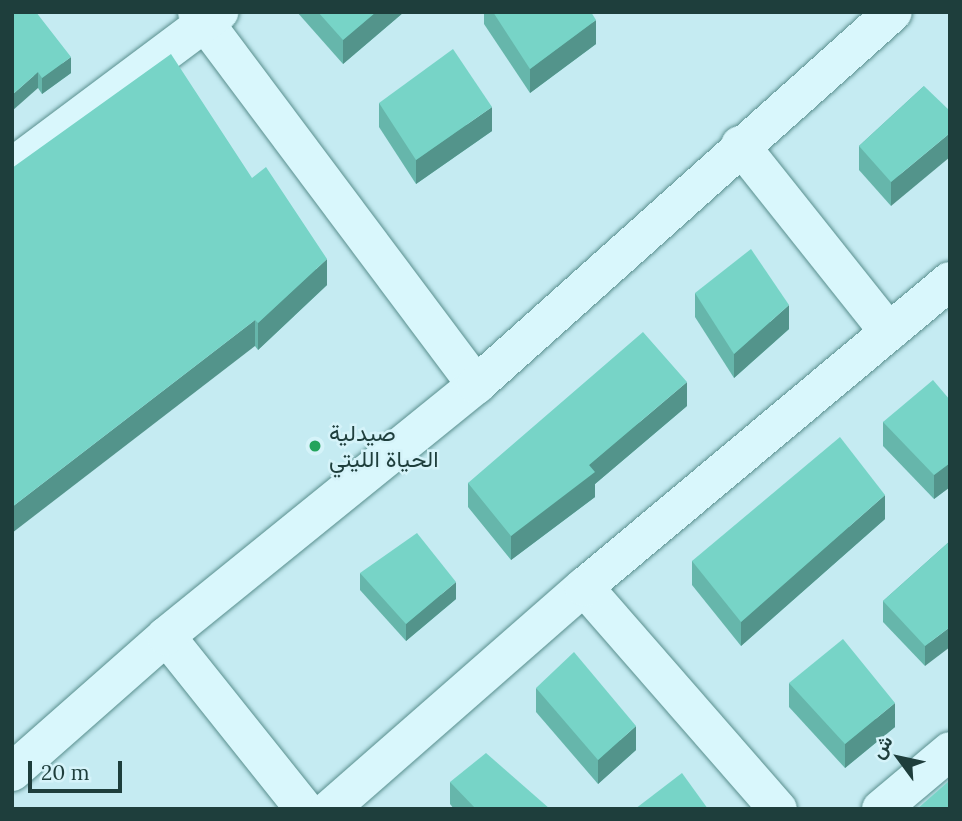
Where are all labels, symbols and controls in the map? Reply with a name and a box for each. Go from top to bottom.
place label: صيدلية الحياة الليتي [329,419,439,473]
marker: صيدلية الحياة الليتي [307,438,323,454]
north arrow [864,723,934,793]
text: ش [865,730,898,763]
scale bar [32,748,126,792]
text: 20 m [41,759,90,786]

